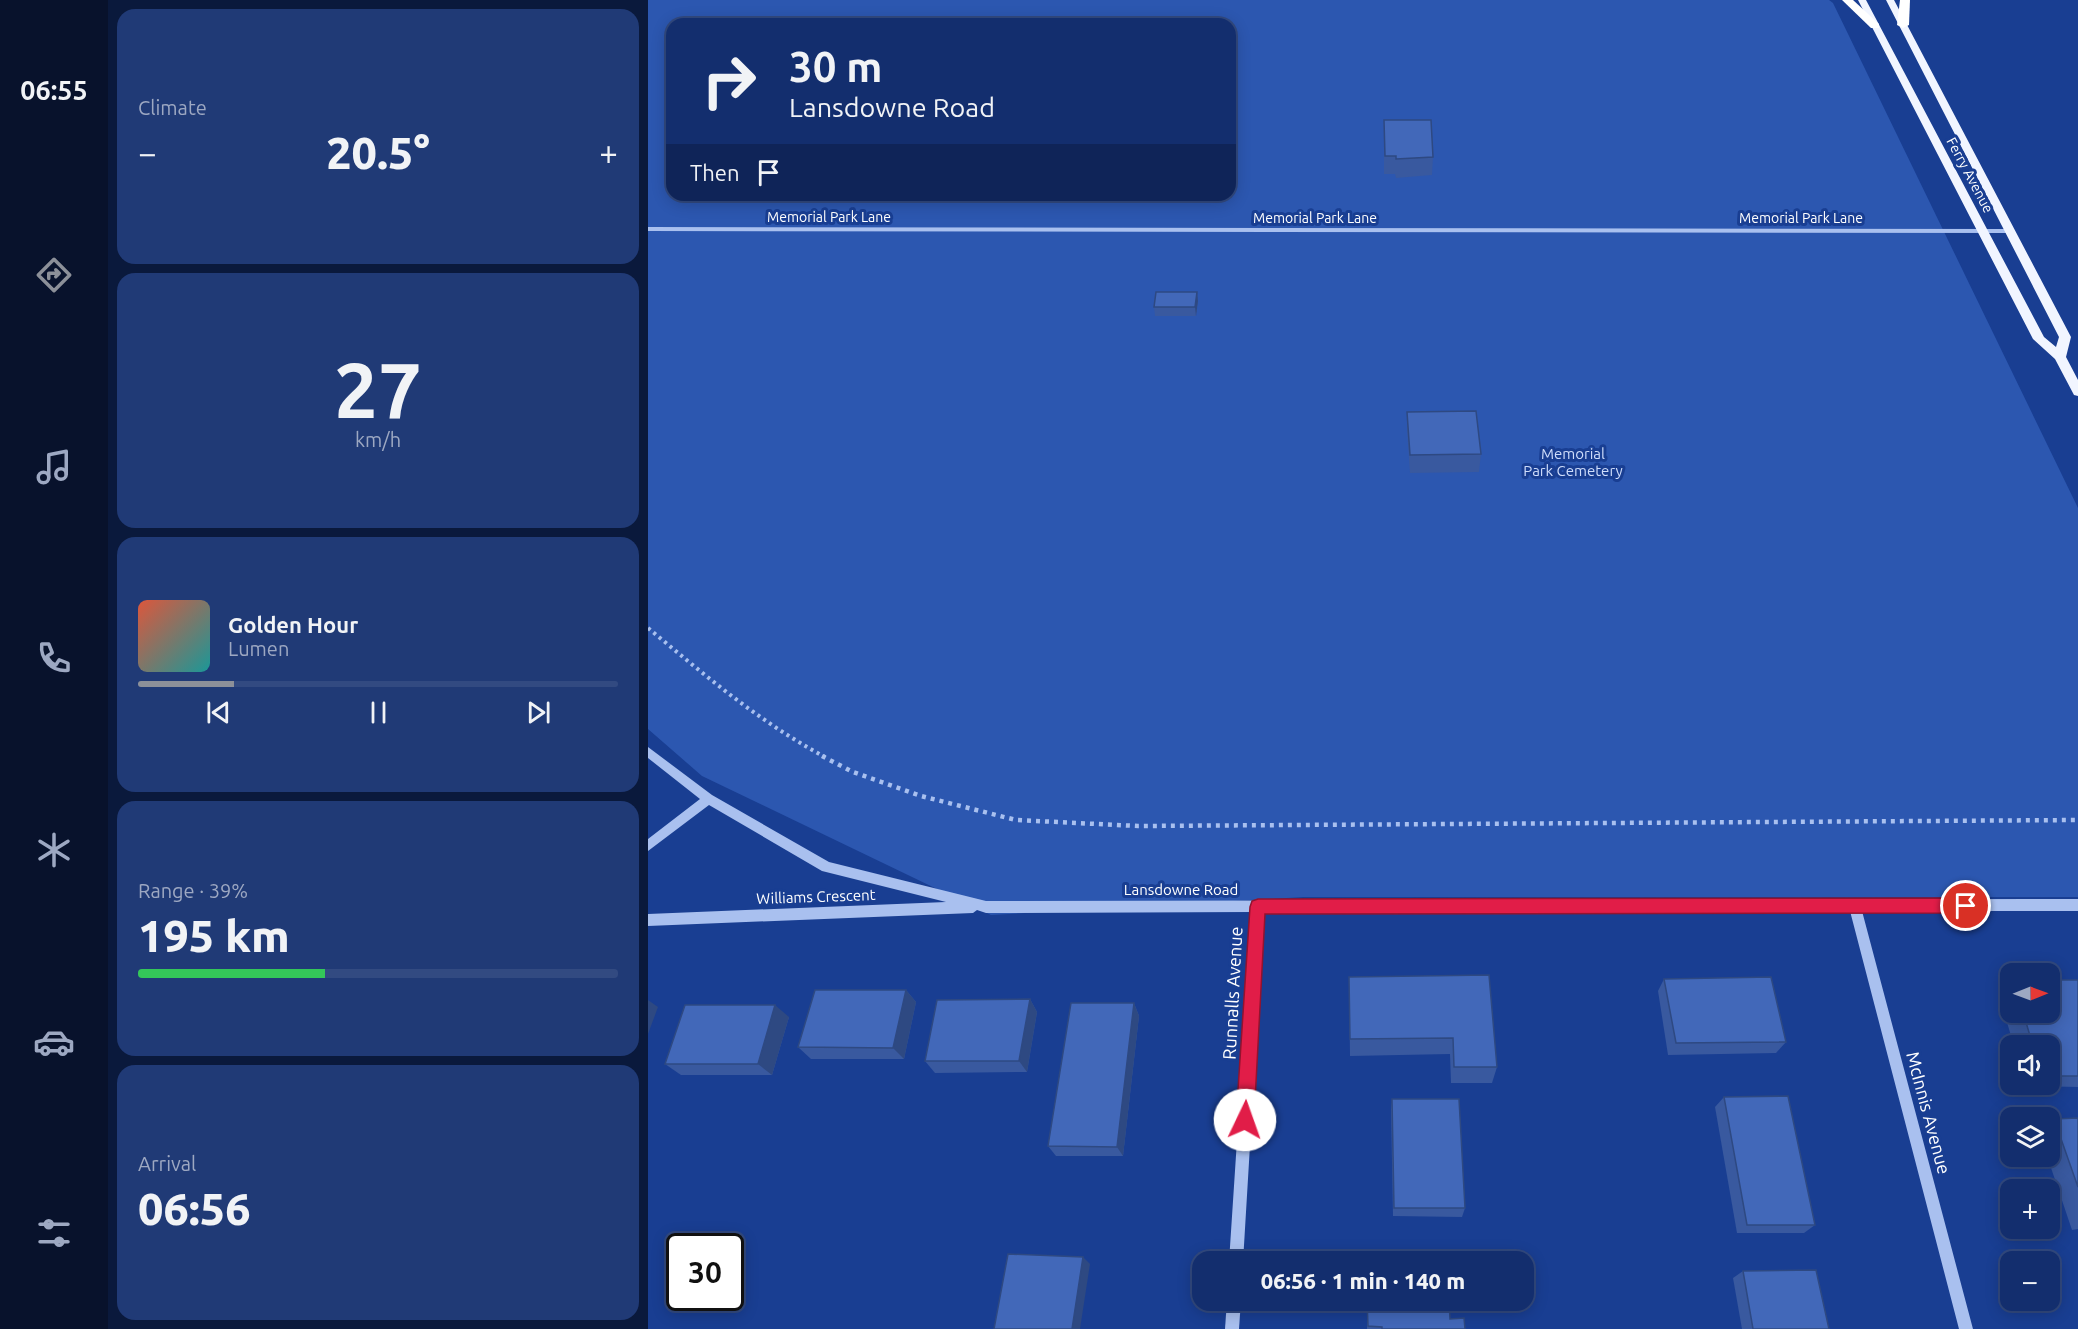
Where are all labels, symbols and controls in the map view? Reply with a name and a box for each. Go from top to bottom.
icon: right [690,42,768,120]
text: 30 m [789,43,883,90]
text: 06:55 [20,75,88,105]
text: Lansdowne Road [789,92,995,122]
text: Climate [138,96,207,119]
text: 20.5° [326,127,430,178]
text: − [138,134,157,171]
text: + [599,134,618,171]
street label: Ferry Avenue [1943,135,1997,215]
icon: arrive [752,156,785,189]
text: Then [690,160,740,185]
street label: Memorial Park Lane [767,209,891,225]
street label: Memorial Park Lane [1253,210,1377,226]
street label: Memorial Park Lane [1739,210,1863,226]
icon: directions [33,254,75,296]
text: 27 [334,345,422,433]
text: km/h [355,428,401,451]
park label: Memorial Park Cemetery [1523,445,1623,479]
icon: music [33,446,75,488]
text: Golden Hour [228,612,358,637]
icon: phone [33,637,75,679]
text: Lumen [228,637,289,660]
icon: previous [202,696,235,729]
icon: pause [362,696,395,729]
icon: next [522,696,555,729]
icon: climate [33,829,75,871]
text: Range · 39% [138,879,248,902]
pin [1940,880,1991,931]
street label: Lansdowne Road [1124,881,1238,898]
street label: Williams Crescent [756,886,876,907]
icon: arrive [1949,889,1982,922]
text: 195 km [138,910,290,961]
street label: Runnalls Avenue [1219,926,1245,1060]
north arrow [2000,963,2060,1023]
map controls [2000,963,2060,1311]
icon: car [33,1021,75,1063]
button: sound [2000,1035,2060,1095]
street label: McInnis Avenue [1903,1049,1955,1176]
position arrow [1213,1088,1277,1152]
button: layers [2000,1107,2060,1167]
text: Arrival [138,1152,196,1175]
button: + [2000,1179,2060,1239]
text: 06:56 [138,1183,251,1234]
icon: filters [33,1212,75,1254]
speed limit sign: 30 [666,1233,744,1311]
button: − [2000,1251,2060,1311]
text: 06:56 · 1 min · 140 m [1261,1268,1465,1293]

